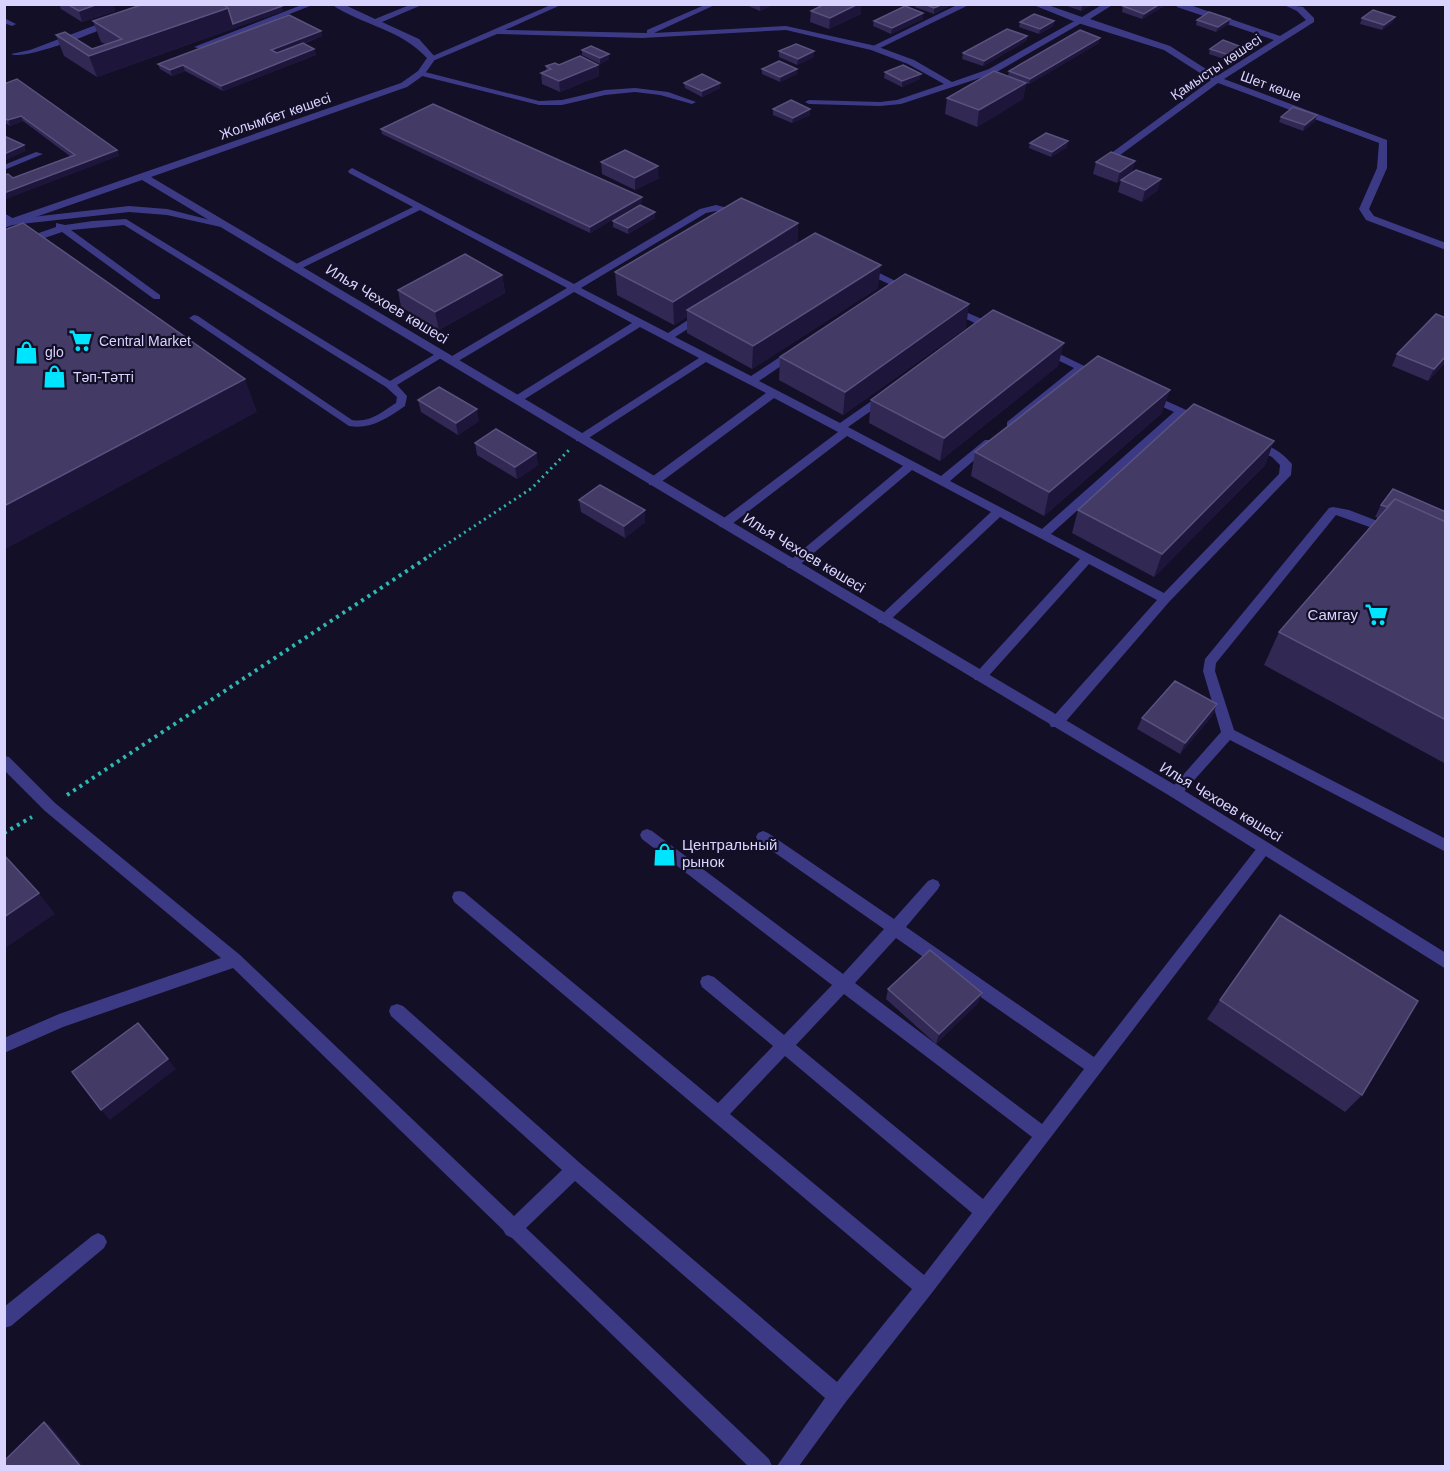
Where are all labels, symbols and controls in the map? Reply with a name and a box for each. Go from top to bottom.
street label: Қамысты көшесі [1168,31,1264,103]
street label: Шет көше [1238,68,1304,104]
street label: Жолымбет көшесі [217,89,333,143]
street label: Илья Чехоев көшесі [323,260,452,347]
supermarket icon: Central Market [68,328,94,354]
place label: Central Market [99,333,191,349]
shop icon: glo [14,339,40,365]
place label: glo [45,344,64,360]
shop icon: Тәп-Тәтті [42,364,68,390]
place label: Тәп-Тәтті [73,369,134,385]
street label: Илья Чехоев көшесі [740,509,869,596]
supermarket icon: Самгау [1363,602,1389,628]
place label: Самгау [1308,606,1358,623]
street label: Илья Чехоев көшесі [1157,758,1286,845]
place label: Центральный рынок [682,836,777,870]
shop icon: Центральный рынок [651,841,677,867]

